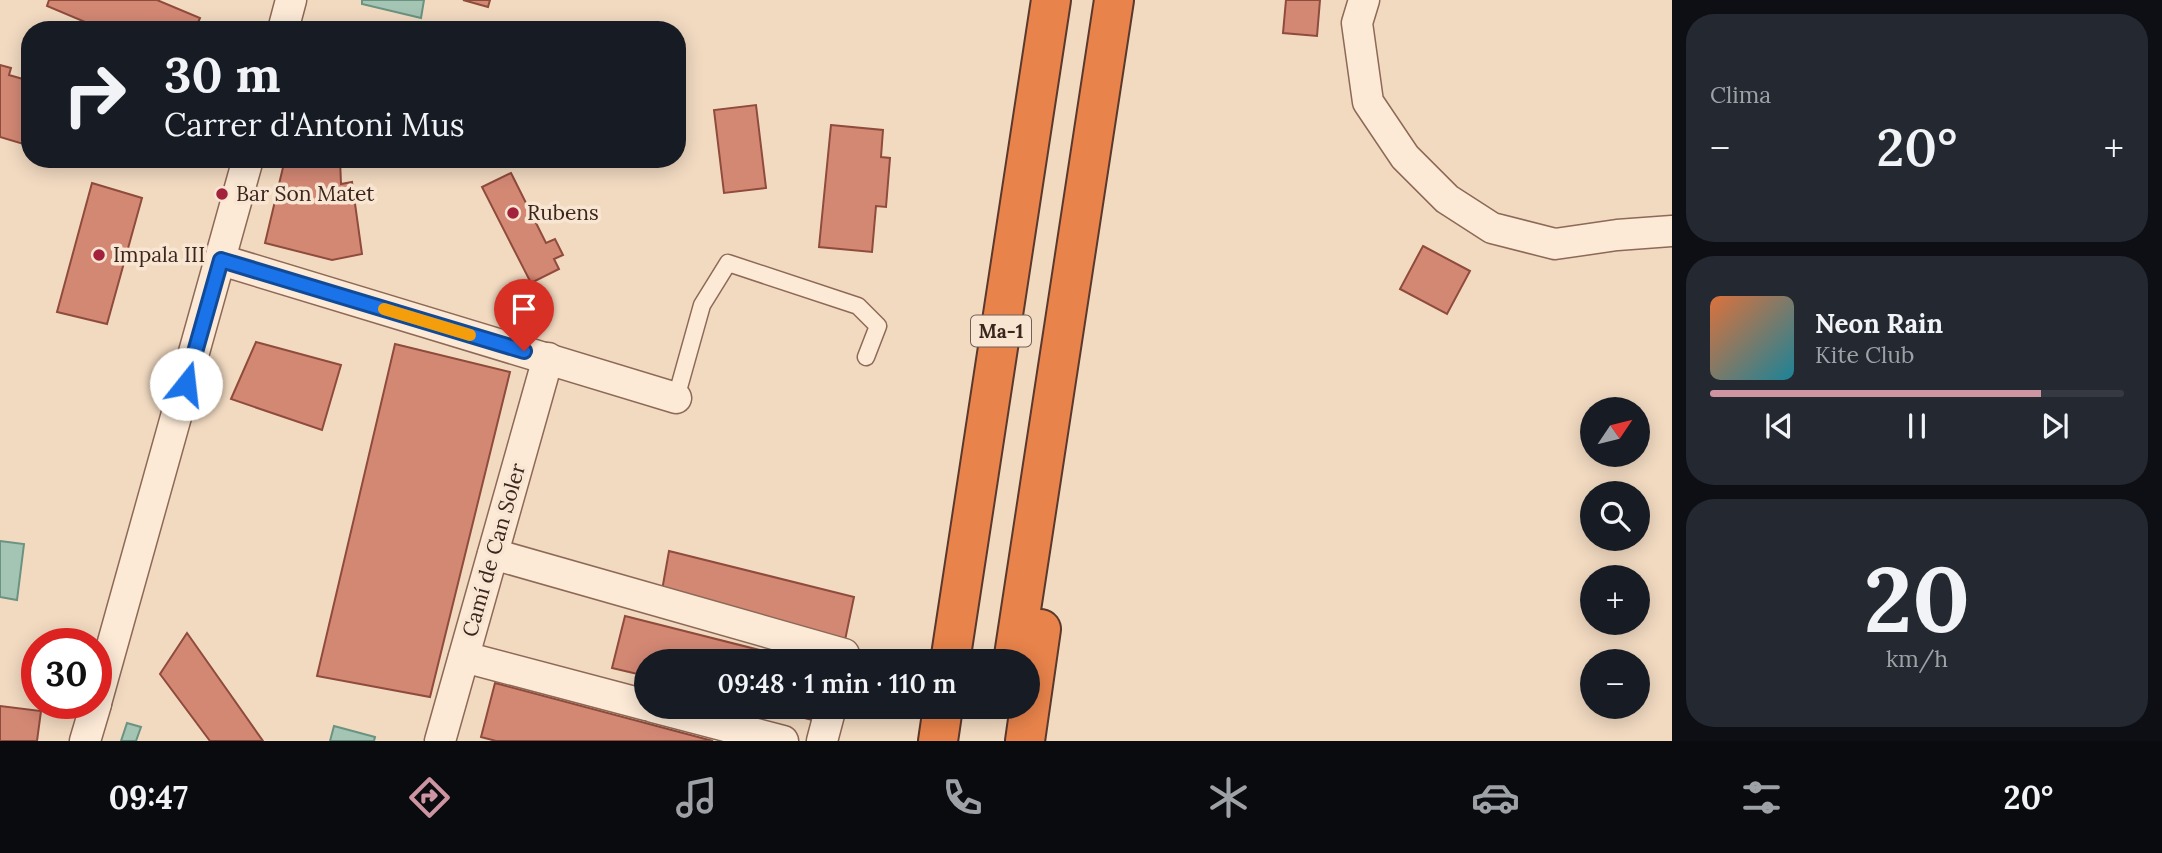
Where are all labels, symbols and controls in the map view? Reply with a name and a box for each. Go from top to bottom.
text: 30 m [164,43,281,105]
icon: right [49,49,140,140]
text: Clima [1710,80,1771,109]
text: Carrer d'Antoni Mus [164,104,465,145]
text: 20° [1877,114,1957,180]
text: − [1710,124,1730,172]
text: + [2104,124,2124,172]
place label: Bar Son Matet [236,180,375,207]
marker: Bar Son Matet [214,186,230,202]
place label: Rubens [527,199,599,226]
marker: Rubens [505,205,521,221]
place label: Impala III [113,241,205,268]
marker: Impala III [91,247,107,263]
pin [494,279,554,351]
icon: arrive [505,290,543,328]
text: Neon Rain [1815,307,1943,340]
road number: Ma-1 [971,316,1031,346]
text: Kite Club [1815,340,1914,369]
position arrow [149,347,223,421]
north arrow [1580,397,1650,467]
map controls [1580,397,1650,719]
icon: previous [1760,407,1798,445]
icon: pause [1898,407,1936,445]
icon: next [2036,407,2074,445]
street label: Camí de Can Soler [456,460,531,640]
button: search [1580,481,1650,551]
text: 20 [1864,540,1970,657]
button: + [1580,565,1650,635]
speed limit sign: 30 [21,628,112,719]
text: km/h [1886,644,1948,673]
button: − [1580,649,1650,719]
text: 09:48 · 1 min · 110 m [718,667,956,700]
icon: directions [405,773,454,822]
icon: music [672,773,721,822]
icon: phone [938,773,987,822]
icon: climate [1204,773,1253,822]
icon: car [1471,773,1520,822]
icon: filters [1737,773,1786,822]
text: 09:47 [109,777,188,818]
text: 20° [2004,777,2053,818]

